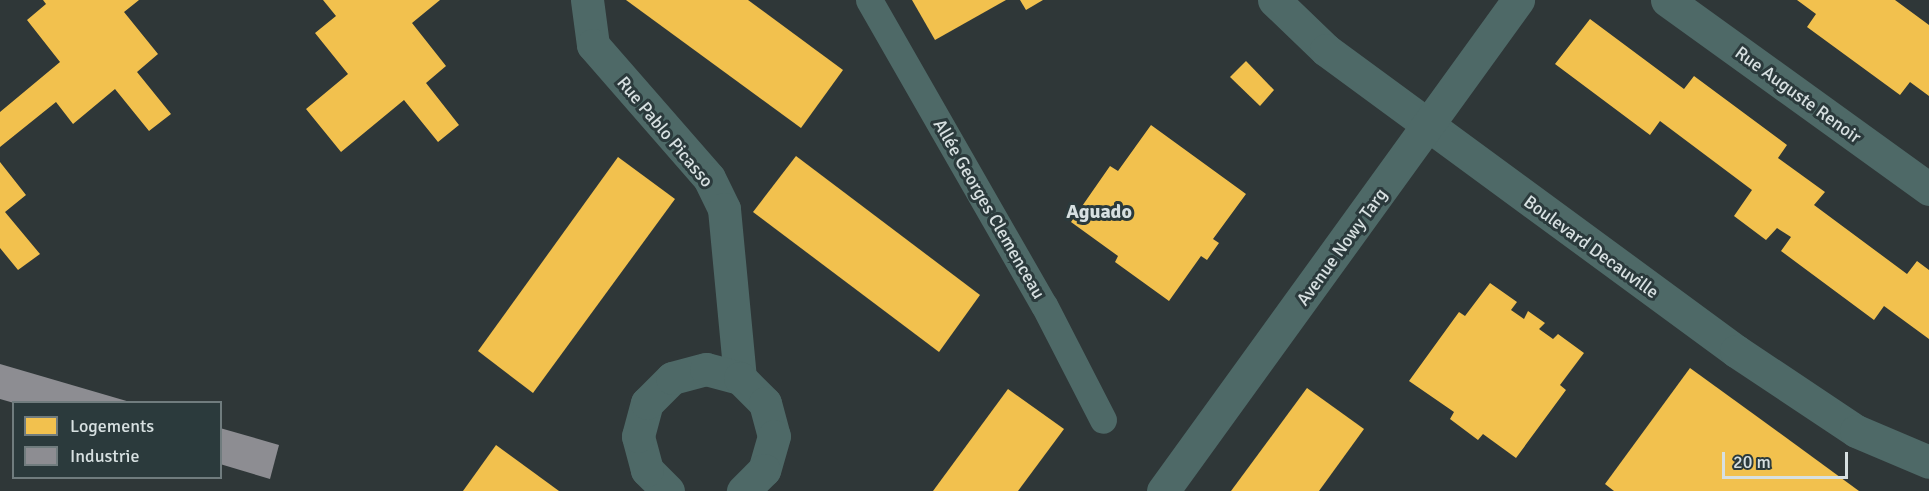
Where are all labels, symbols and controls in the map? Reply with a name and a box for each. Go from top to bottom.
street label: Rue Auguste Renoir [1731,42,1865,148]
street label: Rue Pablo Picasso [612,72,718,192]
street label: Allée Georges Clemenceau [929,115,1049,303]
street label: Avenue Nowy Targ [1292,184,1392,310]
street label: Boulevard Decauville [1519,191,1663,303]
district label: Aguado [1066,199,1132,223]
legend [12,401,222,479]
text: Logements [70,415,154,437]
scale bar [1725,440,1851,478]
text: Industrie [70,445,140,467]
text: 20 m [1733,451,1771,473]

